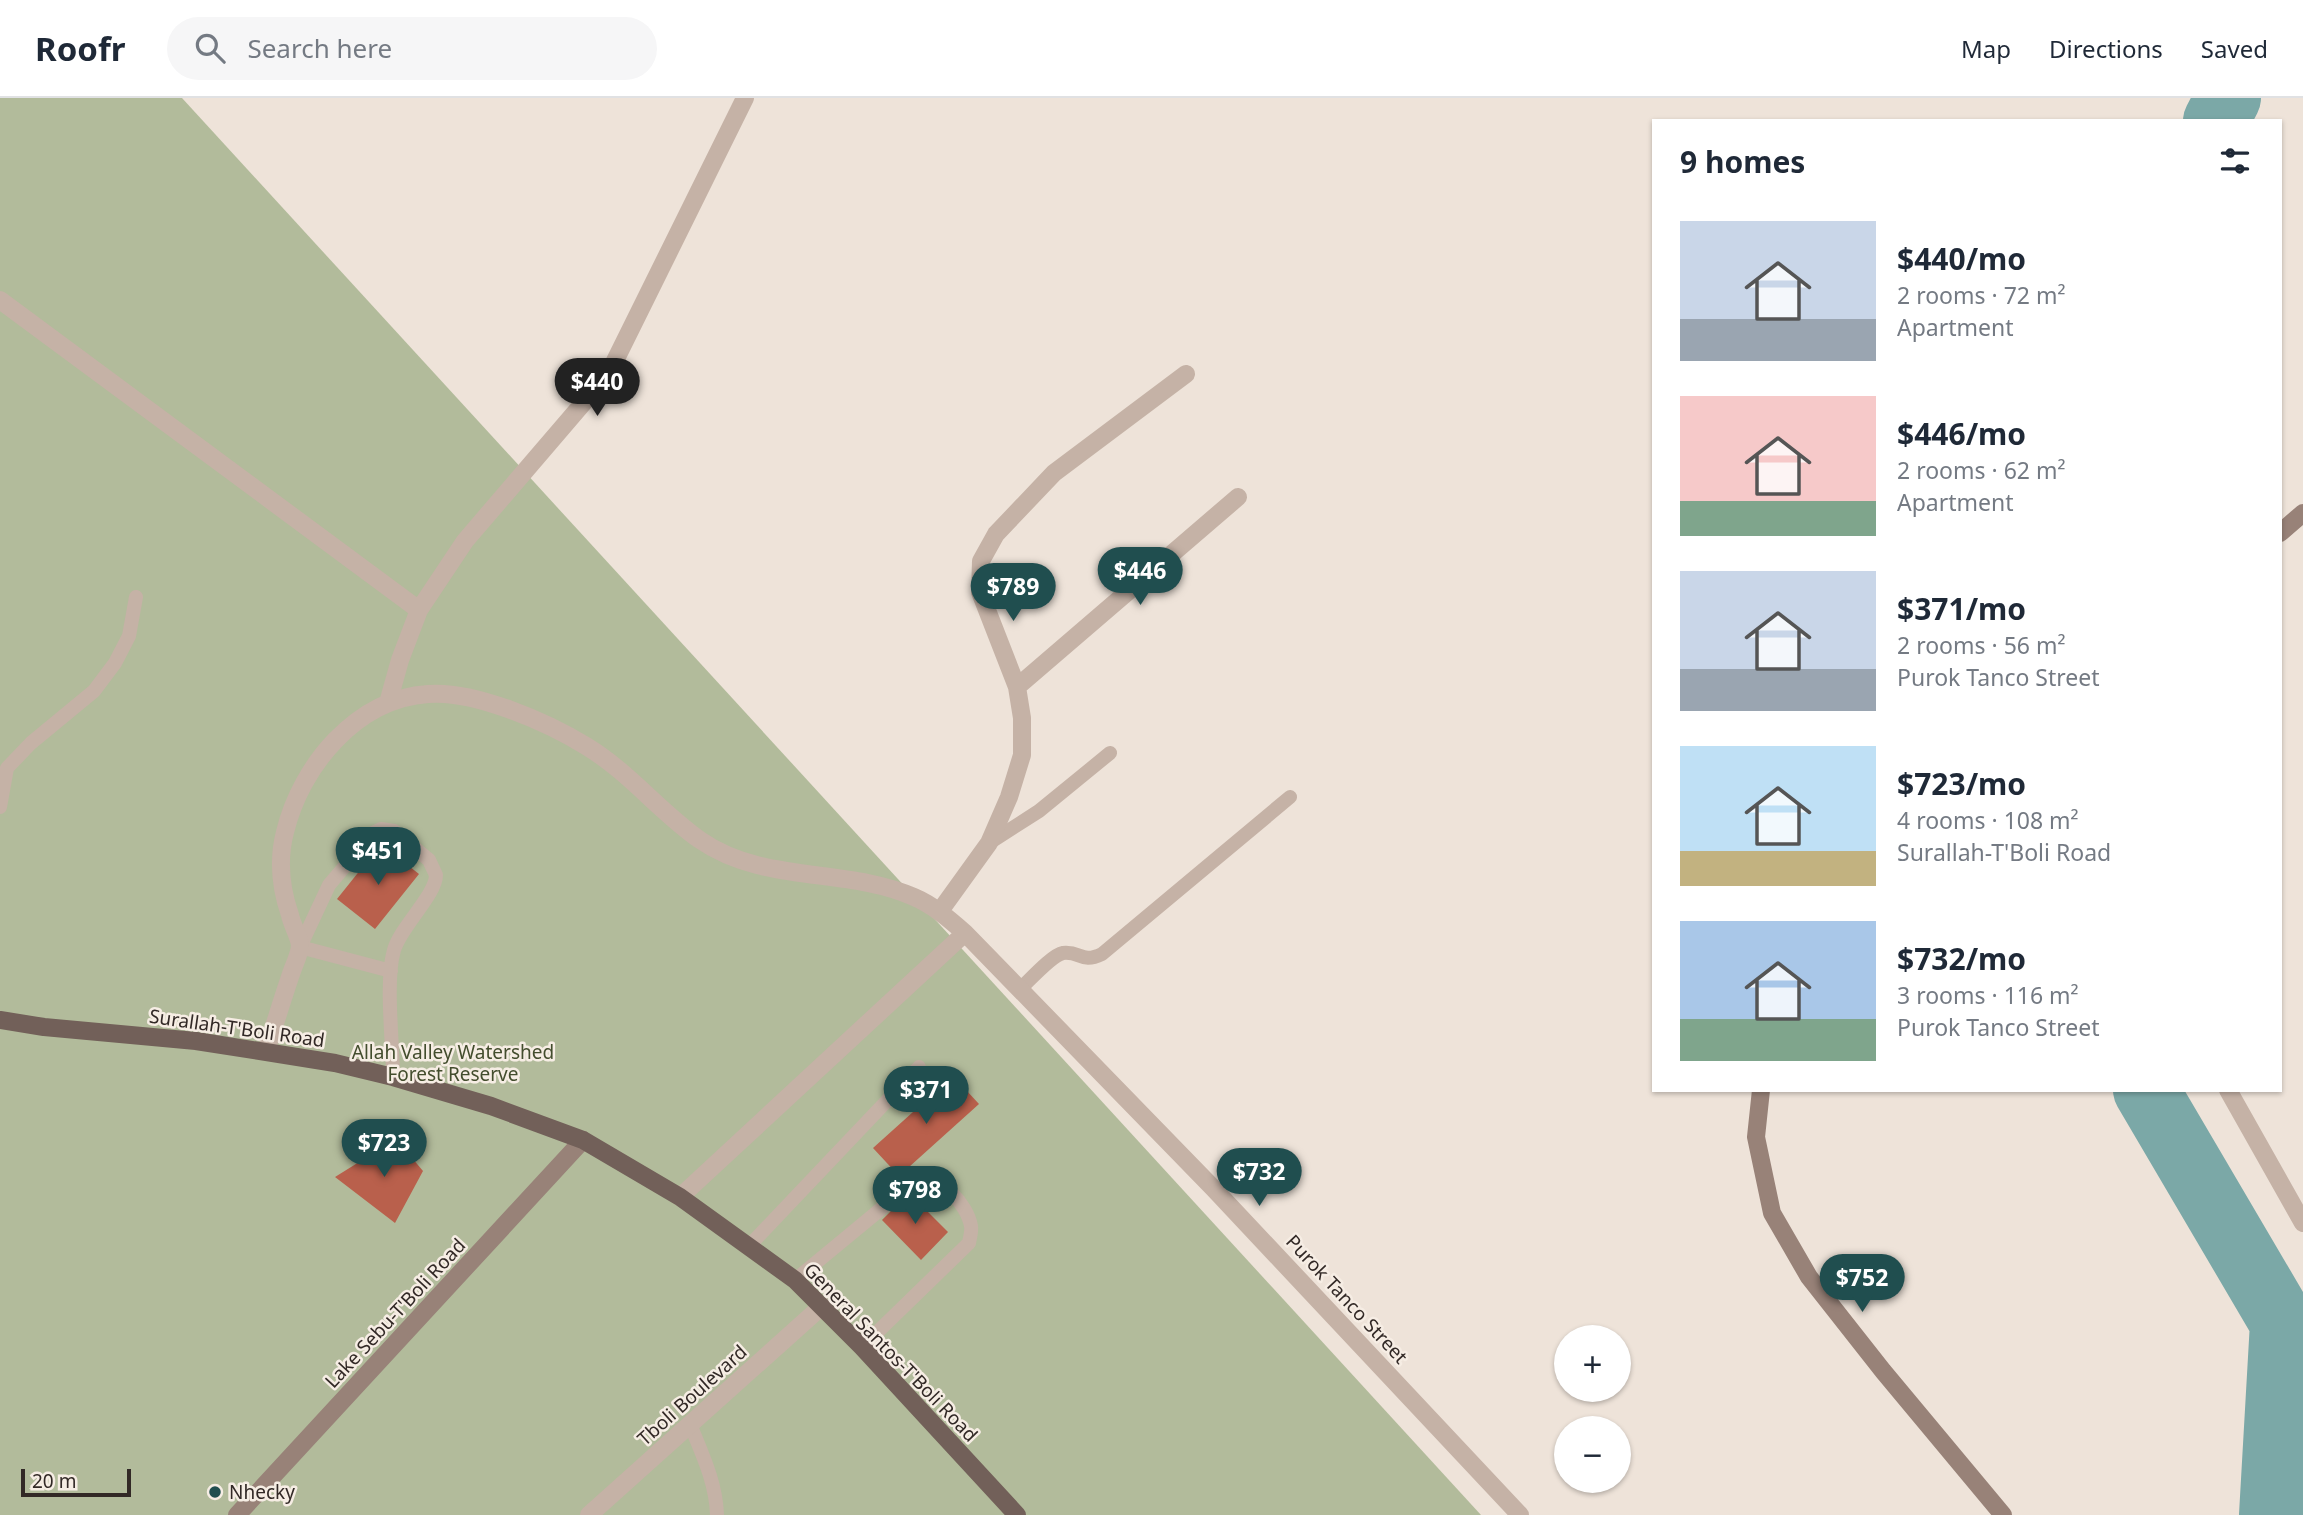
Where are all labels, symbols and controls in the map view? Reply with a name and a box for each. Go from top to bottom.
search box [167,17,657,80]
text: Roofr [35,26,125,71]
icon: search [191,29,229,67]
text: Search here [247,30,392,66]
text: Map [1961,32,2011,65]
text: Directions [2049,32,2163,65]
text: Saved [2201,32,2268,65]
text: 9 homes [1680,141,1805,182]
icon: filters [2216,142,2254,180]
text: $440/mo [1897,238,2026,279]
icon: home [1736,249,1820,333]
text: 2 rooms · 72 m² [1897,279,2066,311]
text: Apartment [1897,311,2014,343]
pin: $440 [556,358,638,418]
text: $440 [571,365,623,397]
text: $446/mo [1897,413,2026,454]
icon: home [1736,424,1820,508]
text: 2 rooms · 62 m² [1897,454,2066,486]
text: Apartment [1897,486,2014,518]
pin: $446 [1099,547,1181,607]
text: $446 [1114,554,1166,586]
pin: $789 [972,564,1054,623]
text: $789 [987,570,1039,602]
text: $371/mo [1897,588,2026,629]
icon: home [1736,599,1820,683]
text: 2 rooms · 56 m² [1897,629,2066,661]
text: Purok Tanco Street [1897,661,2100,693]
text: $723/mo [1897,763,2026,804]
icon: home [1736,774,1820,858]
text: 4 rooms · 108 m² [1897,804,2079,836]
pin: $451 [337,828,419,887]
text: $451 [352,834,404,866]
text: Surallah-T'Boli Road [1897,836,2111,868]
text: $732/mo [1897,938,2026,979]
icon: home [1736,949,1820,1033]
text: 3 rooms · 116 m² [1897,979,2079,1011]
street label: Surallah-T'Boli Road [148,1003,326,1053]
text: Purok Tanco Street [1897,1011,2100,1043]
park label: Allah Valley Watershed Forest Reserve [352,1039,554,1087]
pin: $371 [885,1066,967,1126]
text: $371 [900,1073,952,1105]
pin: $723 [343,1119,425,1179]
text: $723 [358,1126,410,1158]
pin: $732 [1218,1148,1300,1208]
text: $732 [1233,1155,1285,1187]
pin: $798 [874,1166,956,1226]
text: $798 [889,1173,941,1205]
street label: Purok Tanco Street [1280,1229,1414,1369]
street label: Lake Sebu-T'Boli Road [319,1233,471,1393]
pin: $752 [1821,1254,1903,1314]
street label: General Santos-T'Boli Road [798,1257,984,1447]
text: $752 [1836,1261,1888,1293]
map controls [1554,1325,1631,1493]
button: + [1554,1325,1631,1402]
street label: Tboli Boulevard [632,1339,752,1451]
button: − [1554,1416,1631,1493]
scale bar [21,1466,131,1498]
text: 20 m [32,1468,76,1494]
place label: Nhecky [229,1479,295,1505]
marker: Nhecky [207,1484,223,1500]

